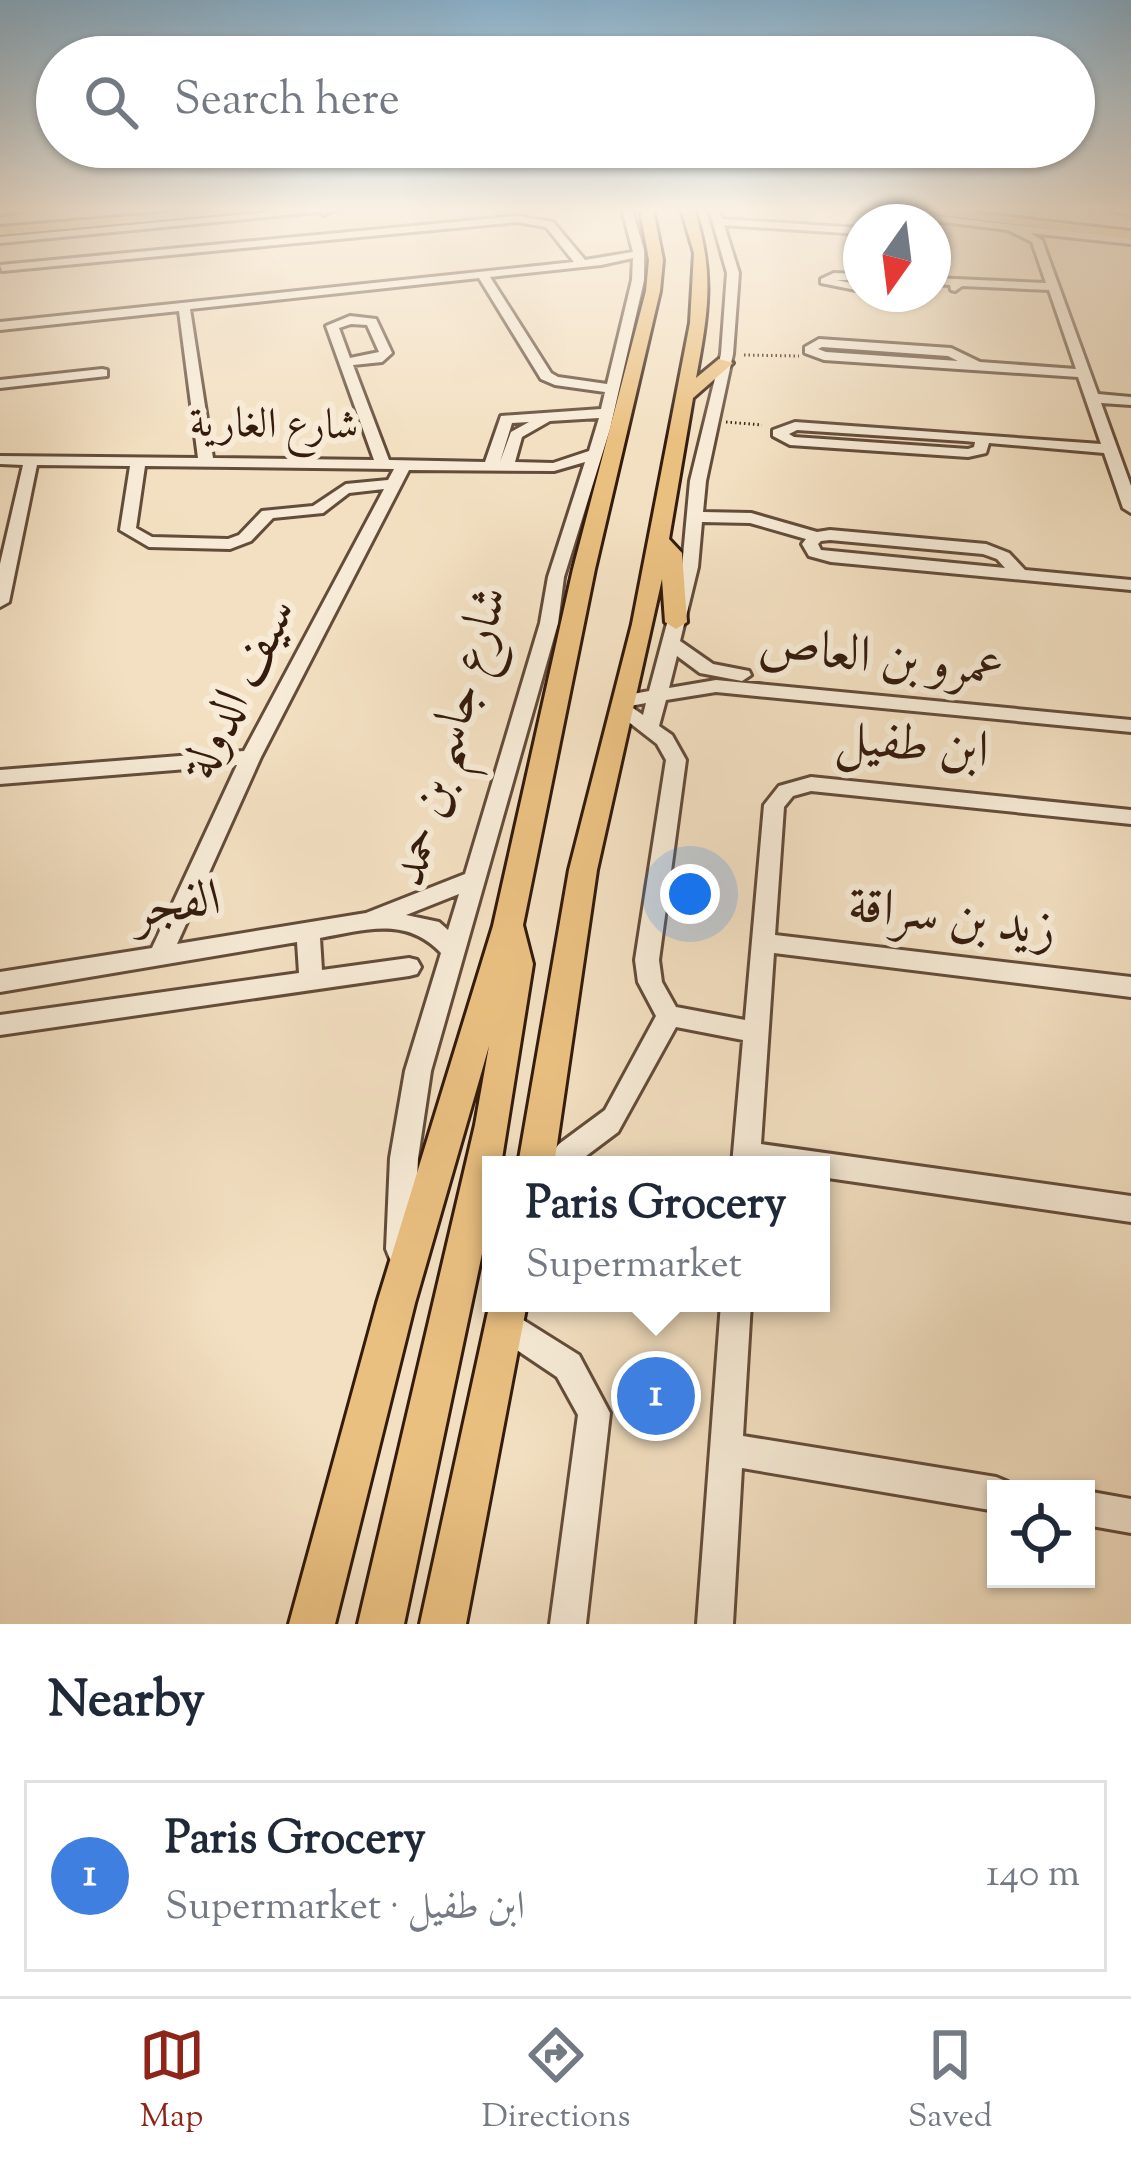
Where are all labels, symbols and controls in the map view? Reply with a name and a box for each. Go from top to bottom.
search box [36,36,1095,168]
icon: search [78,69,144,135]
text: Search here [174,70,400,135]
north arrow [843,204,951,312]
street label: شارع الغارية [189,396,359,459]
street label: شارع جاسم بن حمد [374,578,538,898]
street label: سيف الدولة [163,586,318,795]
street label: عمرو بن العاص [755,611,1007,709]
street label: ابن طفيل [832,704,992,790]
street label: الفجر [123,864,226,951]
your location [660,864,720,924]
street label: زيد بن سراقة [844,871,1060,969]
popup [482,1156,830,1312]
text: Paris Grocery [526,1174,786,1239]
text: Supermarket [526,1239,742,1295]
pin: 1 [617,1351,695,1441]
map controls [987,1480,1095,1588]
button: locate [987,1480,1095,1588]
text: Nearby [48,1666,205,1739]
text: Paris Grocery [165,1809,426,1874]
text: 1 [83,1848,97,1904]
text: 140 m [986,1848,1080,1904]
text: Supermarket · ابن طفيل [165,1881,525,1937]
tab: Map [139,2022,205,2142]
tab: Directions [482,2022,631,2142]
tab: Saved [908,2022,992,2142]

